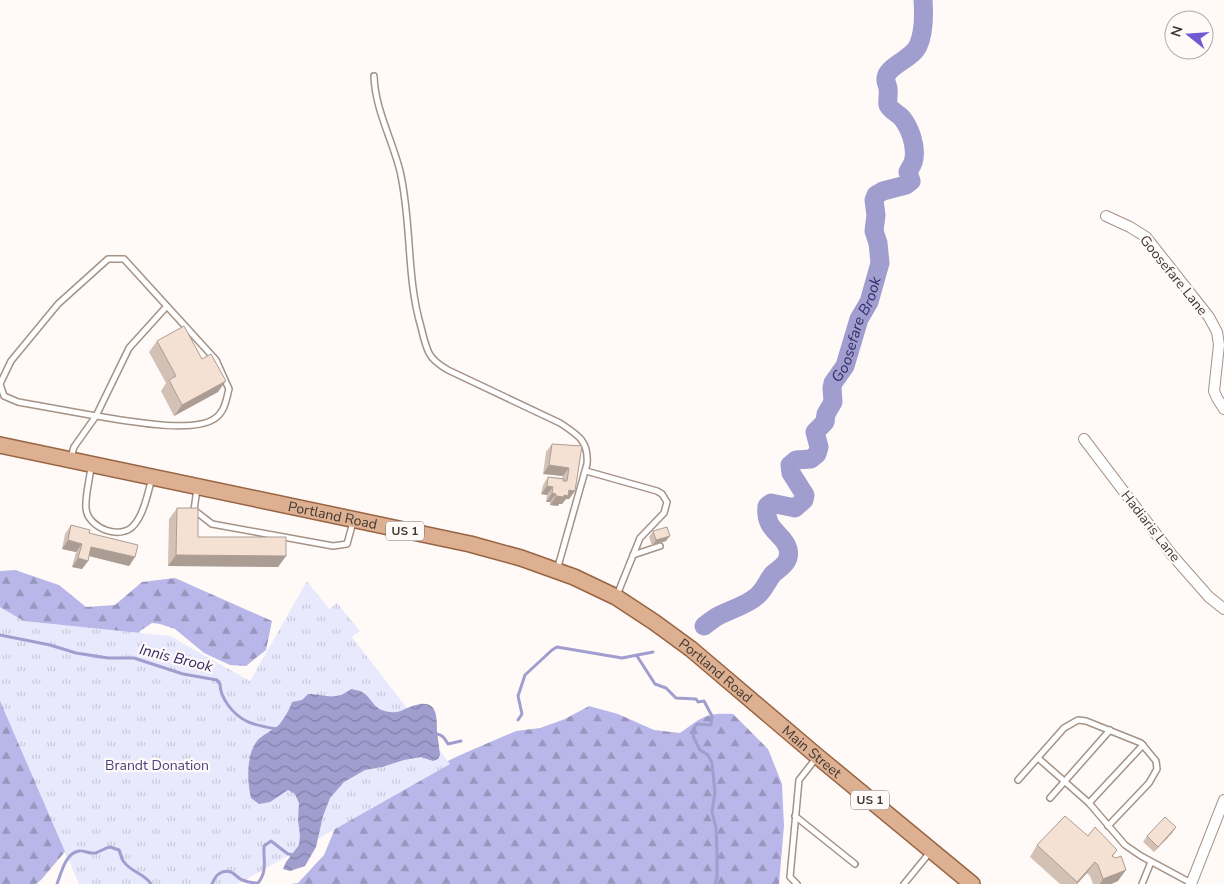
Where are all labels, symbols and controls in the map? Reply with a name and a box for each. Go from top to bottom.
north arrow [1164,10,1214,60]
text: N [1166,24,1188,39]
street label: Goosefare Lane [1135,231,1212,319]
water label: Goosefare Brook [827,274,886,386]
street label: Hadiaris Lane [1117,487,1185,566]
street label: Portland Road [286,497,379,534]
road number: US 1 [386,522,424,540]
street label: Portland Road [675,634,756,707]
water label: Innis Brook [137,639,215,677]
street label: Main Street [778,721,846,783]
park label: Brandt Donation [105,756,209,775]
road number: US 1 [851,790,889,810]

